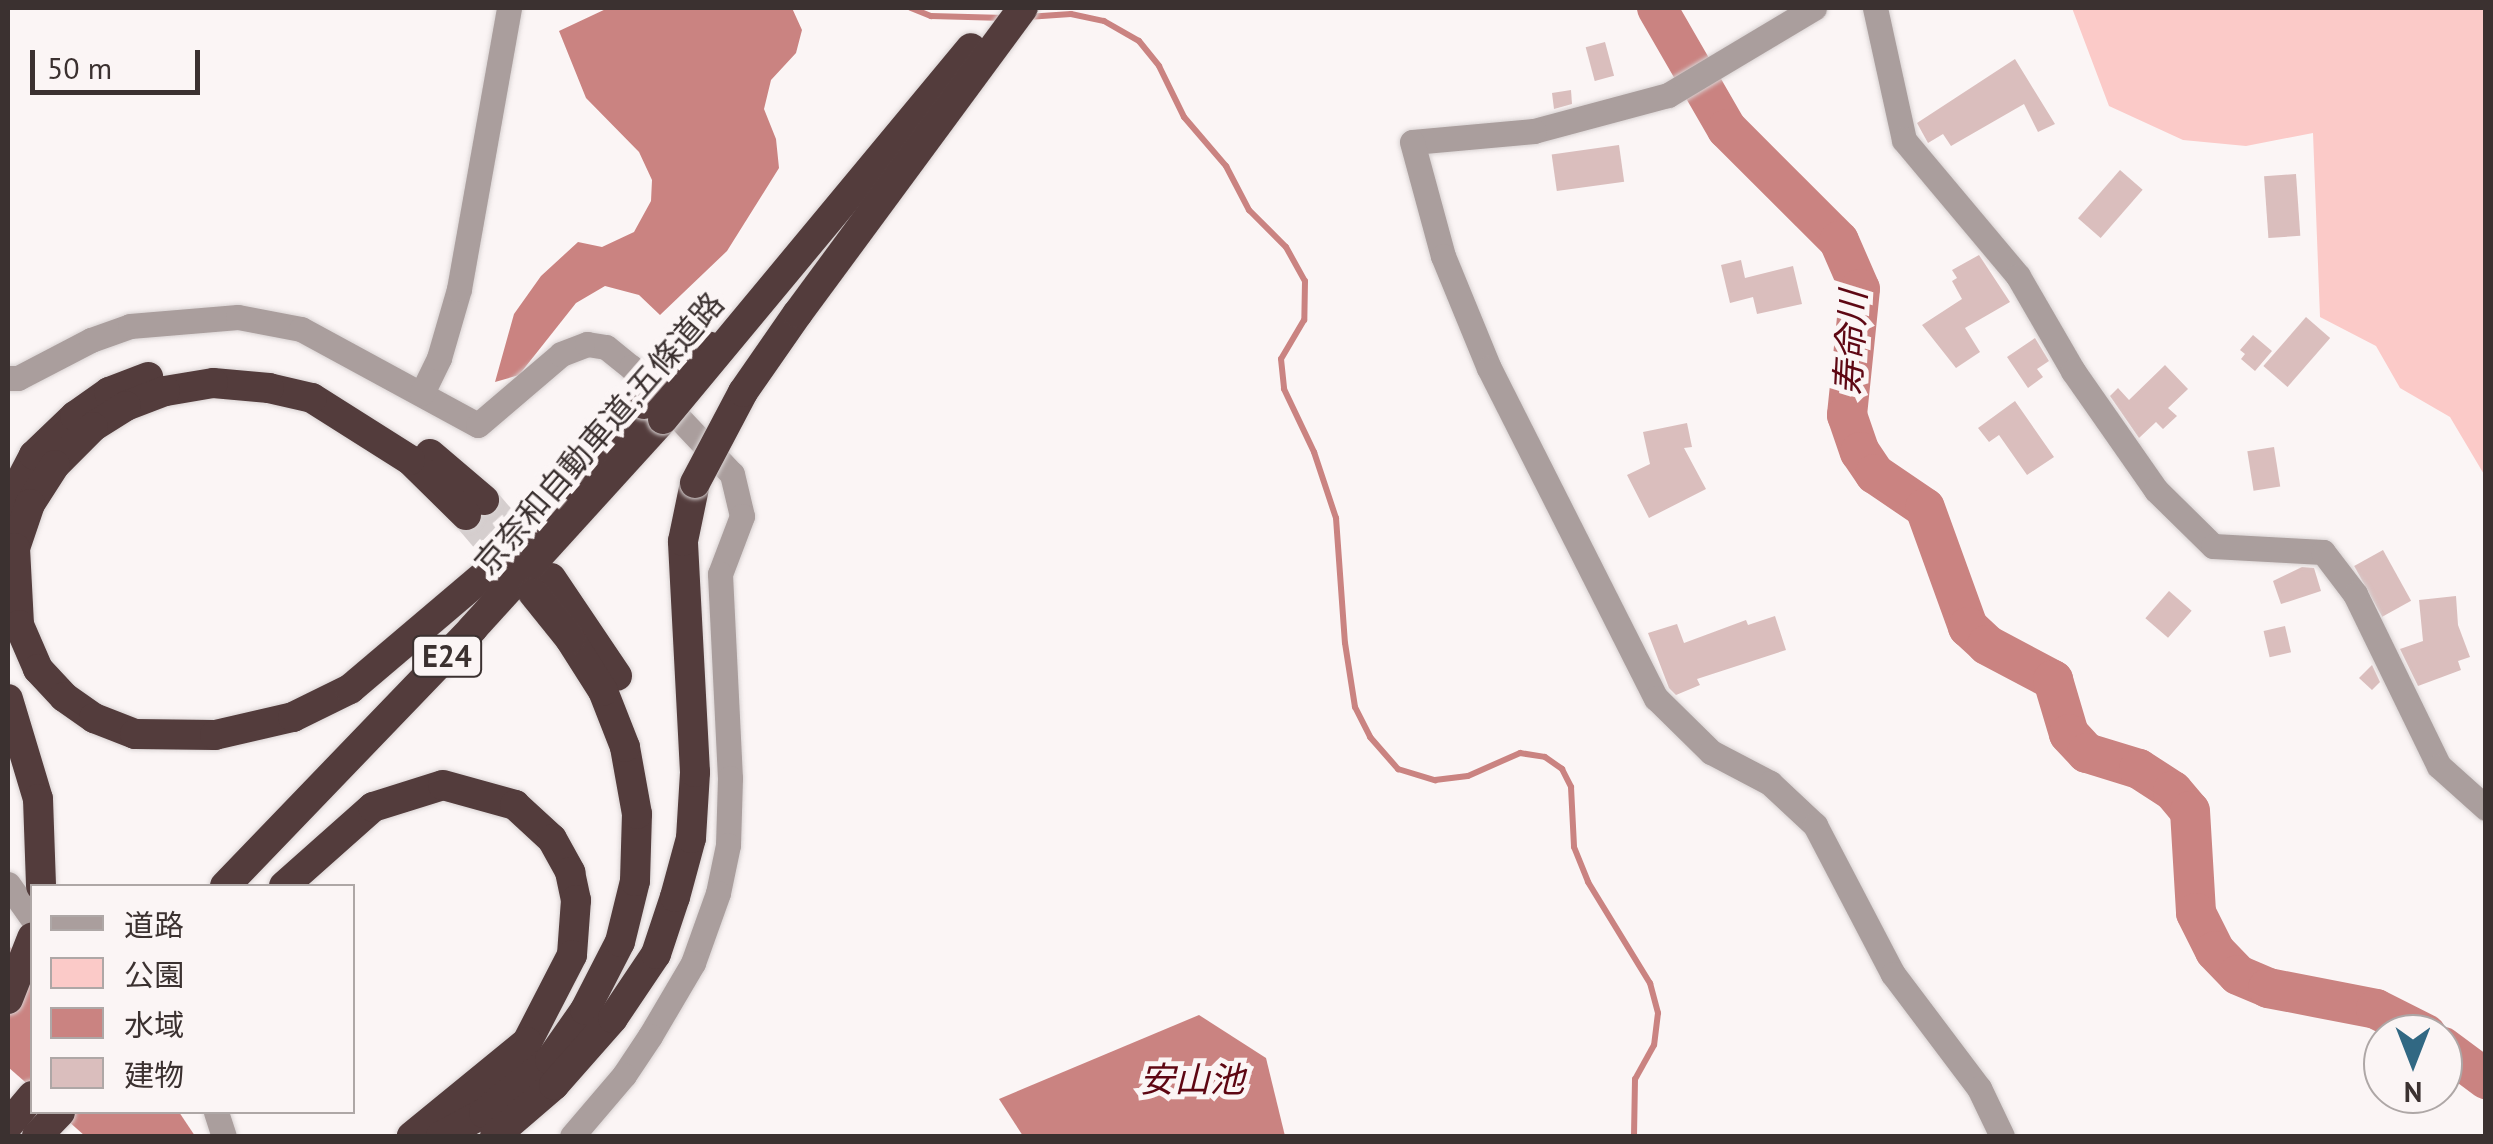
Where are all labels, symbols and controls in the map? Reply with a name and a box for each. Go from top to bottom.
scale bar [35,30,205,92]
text: 50 m [47,48,112,87]
street label: 京奈和自動車道;五條道路 [466,284,732,582]
water label: 寿命川 [1826,289,1874,397]
road number: E24 [412,631,482,681]
legend [30,884,355,1114]
text: 道路 [124,905,184,944]
text: 公園 [124,955,184,994]
text: 水域 [124,1005,184,1044]
north arrow [2363,1014,2463,1114]
text: 建物 [124,1055,184,1094]
water label: 安山池 [1140,1058,1244,1100]
text: N [2404,1074,2422,1111]

